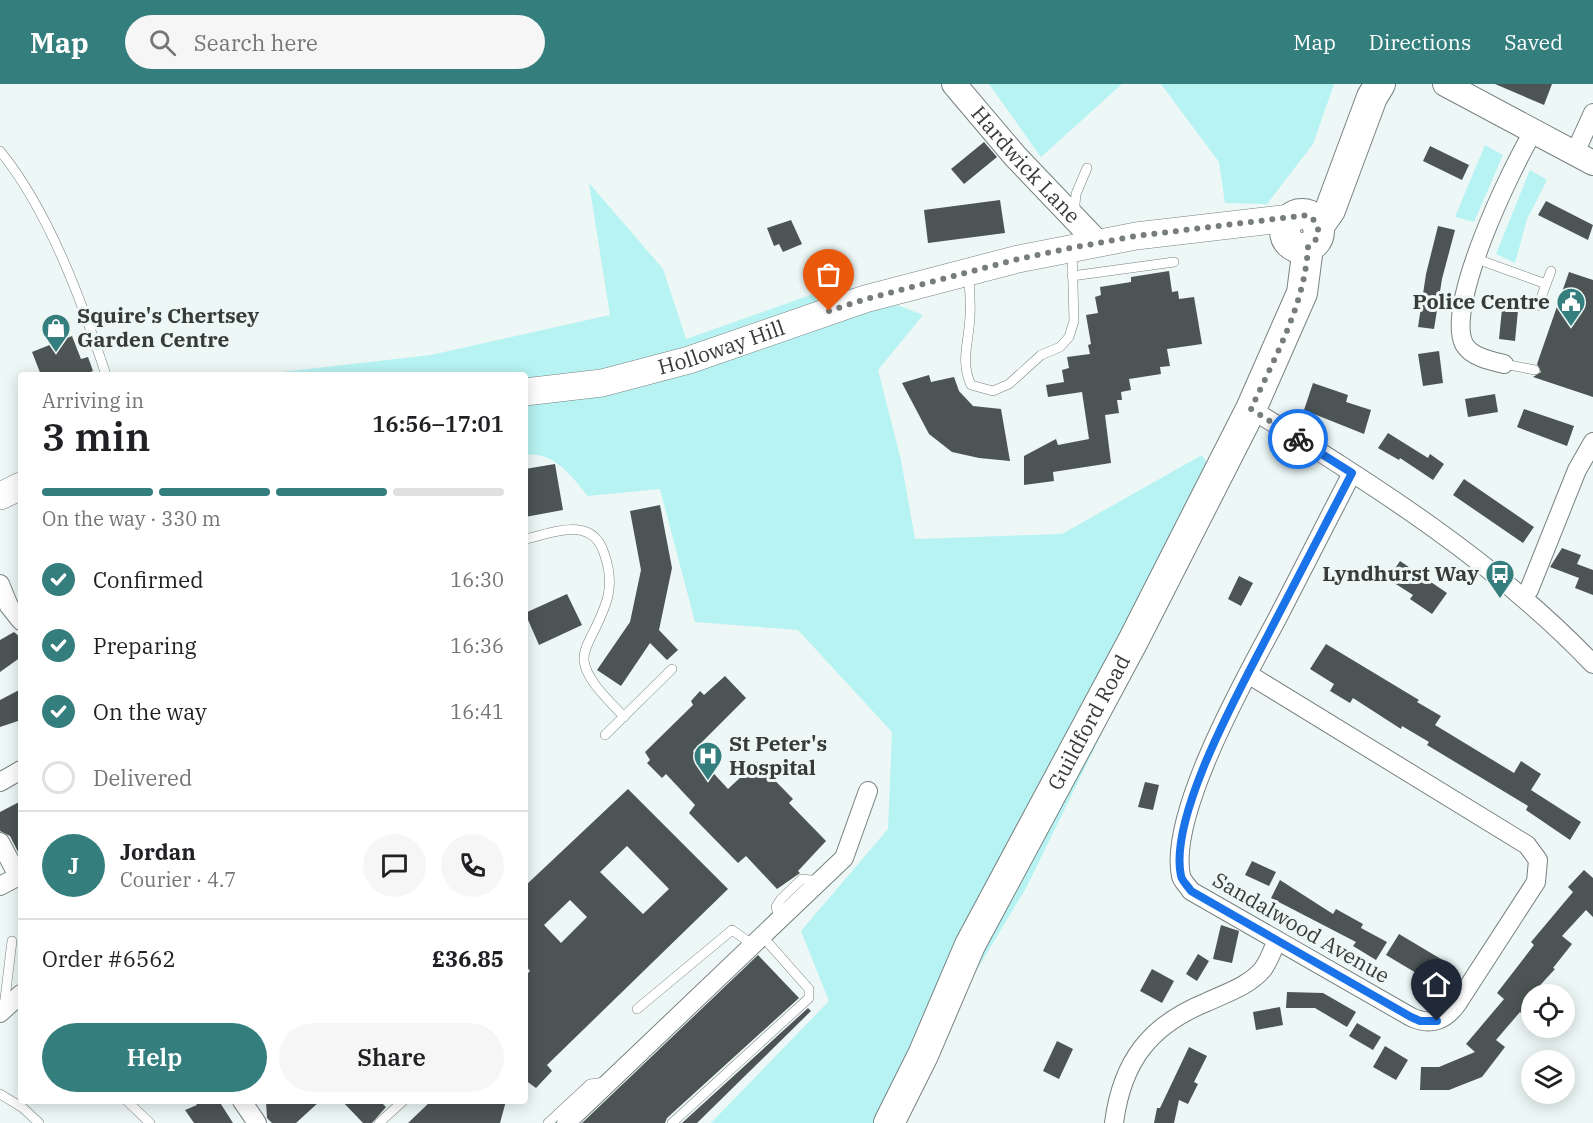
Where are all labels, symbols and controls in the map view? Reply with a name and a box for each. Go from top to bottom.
search box [125,15,545,69]
text: Map [30,24,89,61]
icon: search [146,26,179,59]
text: Search here [194,28,318,57]
text: Map [1293,28,1336,56]
text: Directions [1369,28,1471,56]
text: Saved [1504,28,1563,56]
street label: Hardwick Lane [966,100,1087,229]
pin [803,249,854,311]
icon: bag [812,258,845,291]
public building icon: Police Centre [1555,286,1587,328]
place label: Police Centre [1413,287,1550,315]
place label: Squire's Chertsey Garden Centre [77,301,259,353]
shop icon: Squire's Chertsey Garden Centre [40,312,72,354]
street label: Holloway Hill [655,313,788,381]
text: Arriving in [42,387,144,414]
text: 16:56–17:01 [372,409,504,438]
courier [1268,409,1328,469]
text: 3 min [42,411,150,462]
icon: bike [1282,423,1315,456]
text: On the way · 330 m [42,505,221,532]
bus stop icon: Lyndhurst Way [1484,558,1516,600]
place label: Lyndhurst Way [1322,559,1479,587]
icon: check [42,563,75,596]
text: Confirmed [93,565,204,594]
text: 16:30 [450,566,504,593]
icon: check [42,629,75,662]
text: Preparing [93,631,197,660]
text: 16:36 [450,632,504,659]
street label: Guildford Road [1041,649,1136,795]
icon: check [42,695,75,728]
text: On the way [93,697,207,726]
text: 16:41 [450,698,504,725]
place label: St Peter's Hospital [729,729,827,781]
hospital icon: St Peter's Hospital [692,740,724,782]
text: Delivered [93,763,192,792]
button: chat [363,834,426,897]
button: phone [441,834,504,897]
text: Jordan [120,837,196,866]
text: J [68,851,79,880]
street label: Sandalwood Avenue [1208,865,1395,989]
text: Courier · 4.7 [120,866,236,893]
text: Order #6562 [42,944,176,973]
text: £36.85 [432,944,504,973]
pin [1411,959,1462,1021]
icon: home [1420,968,1453,1001]
map controls [1521,984,1575,1104]
button: locate [1521,984,1575,1038]
button: Help [42,1023,267,1092]
button: Share [279,1023,504,1092]
button: layers [1521,1050,1575,1104]

